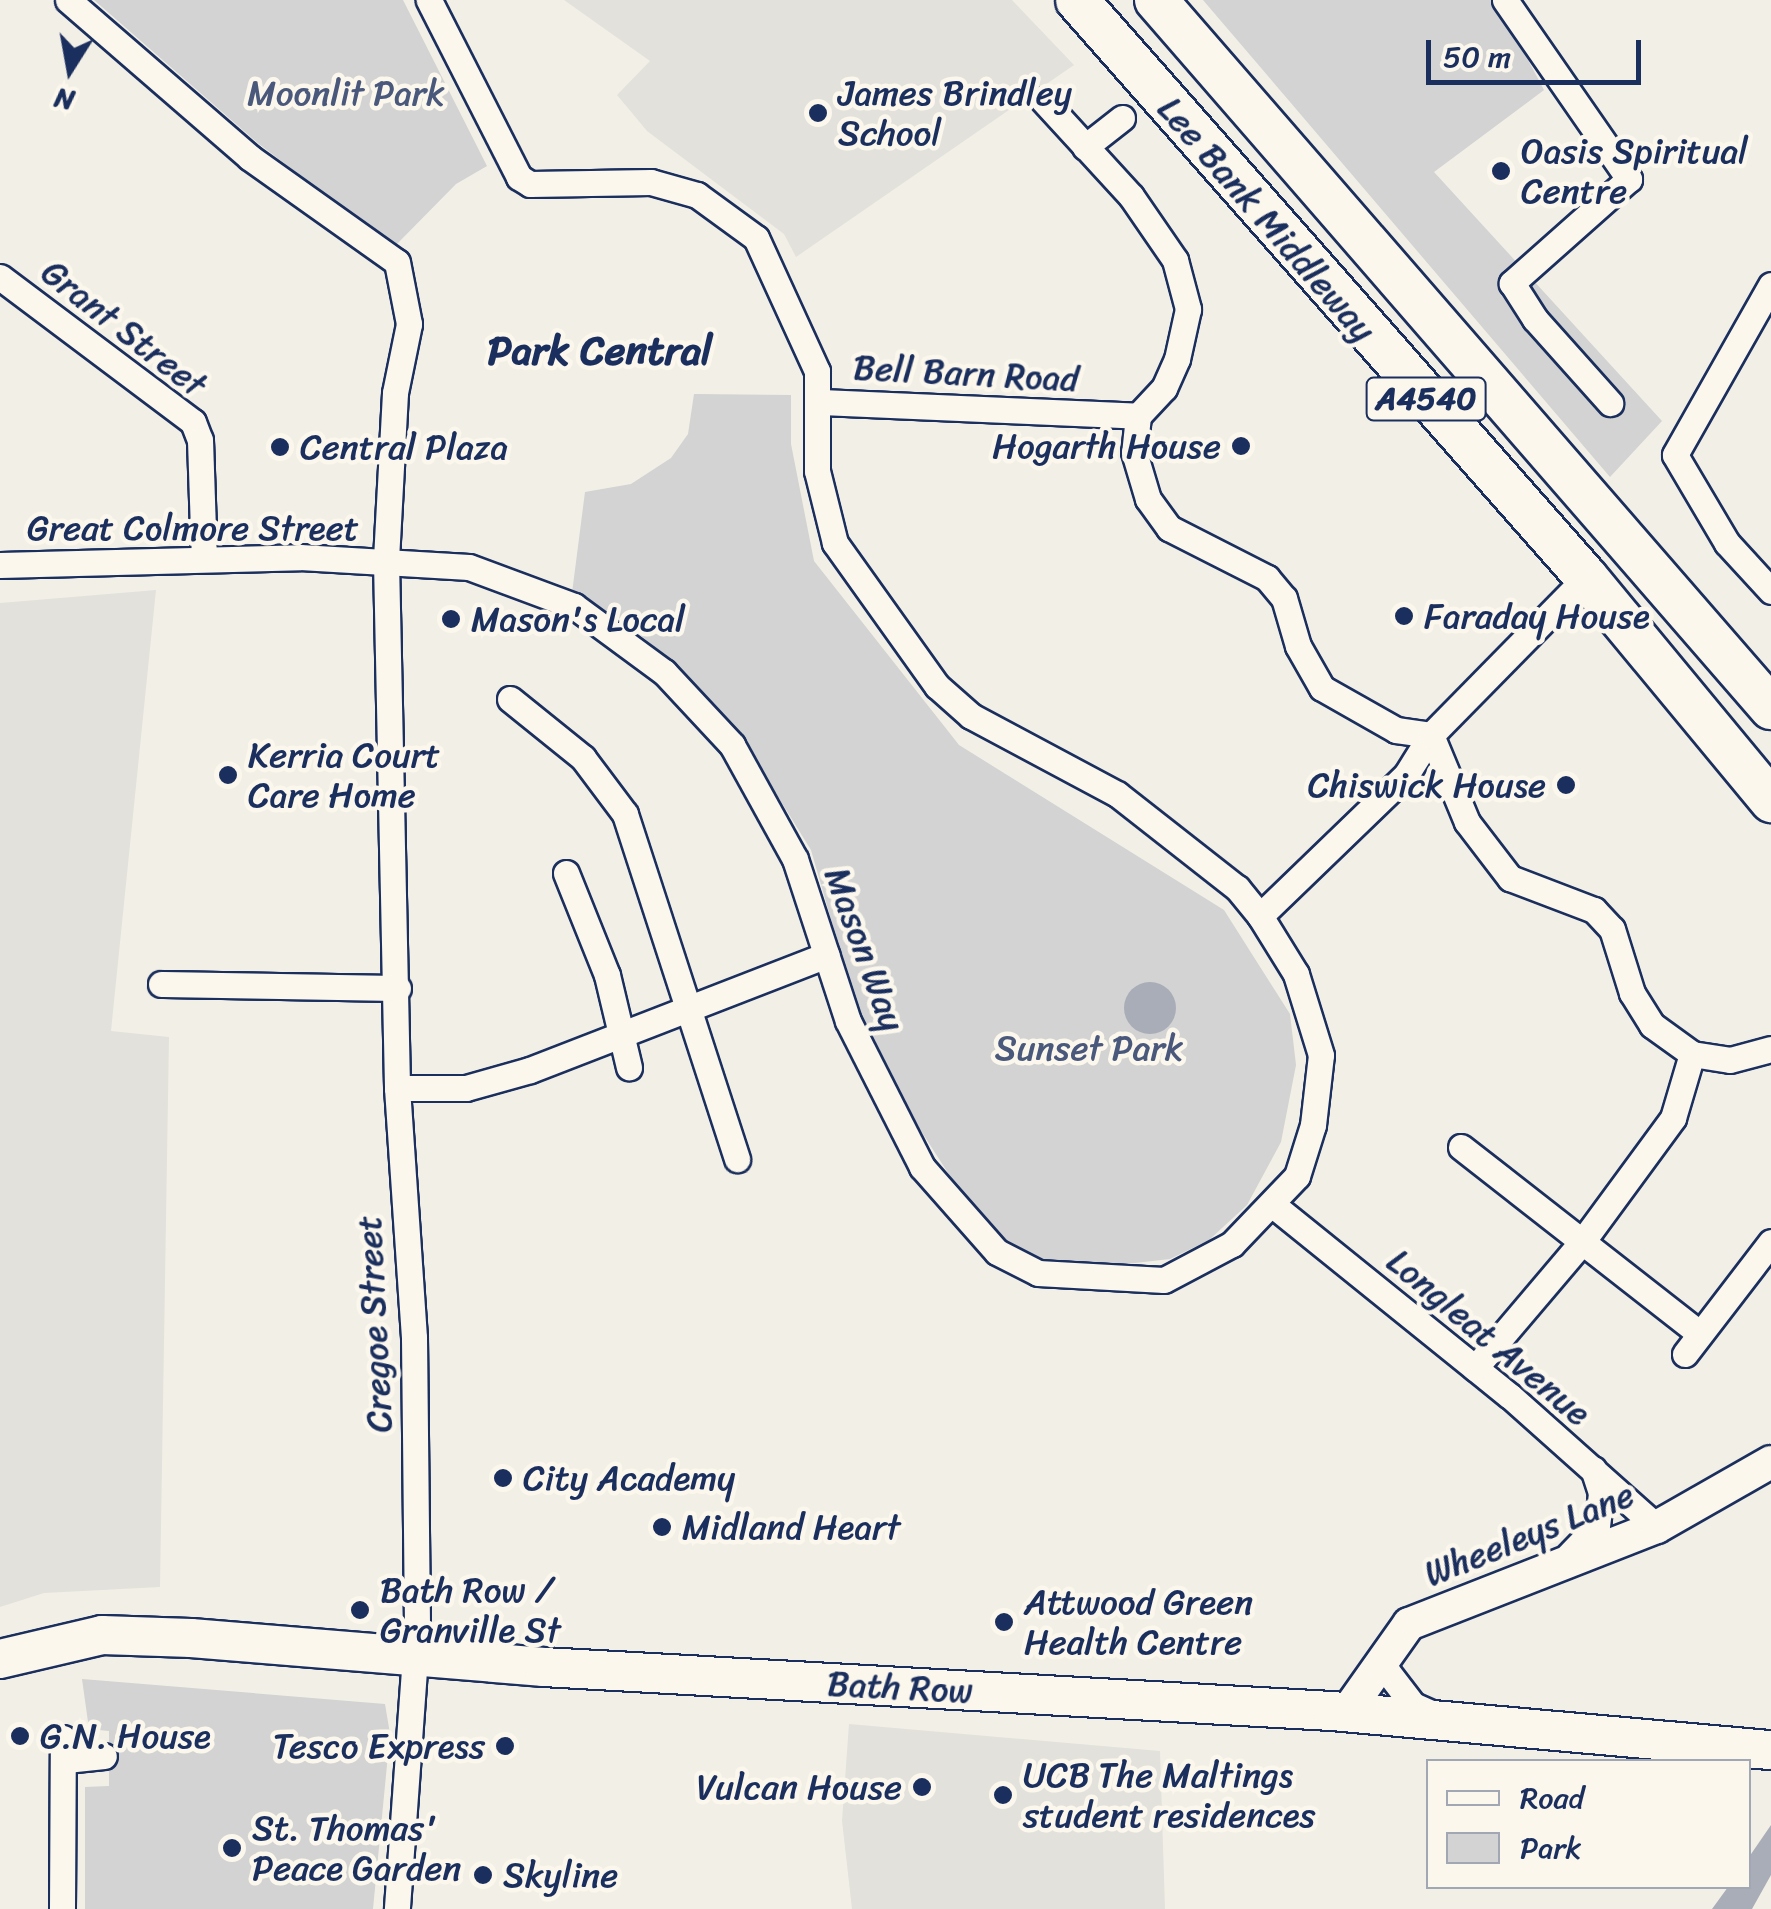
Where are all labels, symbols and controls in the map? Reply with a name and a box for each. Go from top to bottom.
north arrow [20,20,120,120]
scale bar [1431,20,1646,82]
text: 50 m [1443,30,1511,84]
park label: Moonlit Park [247,72,445,114]
place label: James Brindley School [838,72,1072,154]
text: N [50,74,78,126]
street label: Lee Bank Middleway [1149,88,1385,350]
marker: James Brindley School [807,102,829,124]
place label: Oasis Spiritual Centre [1521,130,1747,212]
marker: Oasis Spiritual Centre [1490,160,1512,182]
street label: Grant Street [33,251,215,405]
district label: Park Central [488,327,712,375]
street label: Bell Barn Road [852,346,1080,400]
road number: A4540 [1364,372,1488,426]
place label: Hogarth House [993,425,1221,467]
place label: Central Plaza [300,426,508,468]
marker: Hogarth House [1230,435,1252,457]
marker: Central Plaza [269,436,291,458]
street label: Great Colmore Street [27,507,359,549]
place label: Faraday House [1424,595,1650,637]
place label: Mason's Local [471,598,685,640]
marker: Faraday House [1393,605,1415,627]
marker: Mason's Local [440,608,462,630]
place label: Kerria Court Care Home [248,734,440,816]
marker: Kerria Court Care Home [217,764,239,786]
place label: Chiswick House [1307,764,1546,806]
marker: Chiswick House [1555,774,1577,796]
street label: Mason Way [816,862,914,1036]
park label: Sunset Park [995,1027,1183,1069]
street label: Cregoe Street [347,1214,401,1434]
street label: Longleat Avenue [1379,1240,1599,1434]
place label: City Academy [523,1457,737,1499]
marker: City Academy [492,1467,514,1489]
street label: Wheeleys Lane [1418,1473,1640,1595]
place label: Midland Heart [682,1506,903,1548]
marker: Midland Heart [651,1516,673,1538]
place label: Bath Row / Granville St [380,1569,562,1651]
place label: Attwood Green Health Centre [1024,1581,1254,1663]
marker: Bath Row / Granville St [349,1599,371,1621]
marker: Attwood Green Health Centre [993,1611,1015,1633]
street label: Bath Row [826,1662,974,1712]
place label: G.N. House [40,1715,211,1757]
marker: G.N. House [9,1725,31,1747]
place label: Tesco Express [270,1725,485,1767]
marker: Tesco Express [494,1735,516,1757]
place label: UCB The Maltings student residences [1023,1754,1315,1836]
legend [1426,1759,1751,1889]
place label: Vulcan House [697,1766,902,1808]
text: Road [1520,1771,1584,1825]
marker: Vulcan House [911,1776,933,1798]
marker: UCB The Maltings student residences [992,1784,1014,1806]
place label: St. Thomas' Peace Garden [252,1807,461,1889]
text: Park [1520,1821,1582,1875]
marker: St. Thomas' Peace Garden [221,1837,243,1859]
place label: Skyline [503,1854,618,1896]
marker: Skyline [472,1864,494,1886]

